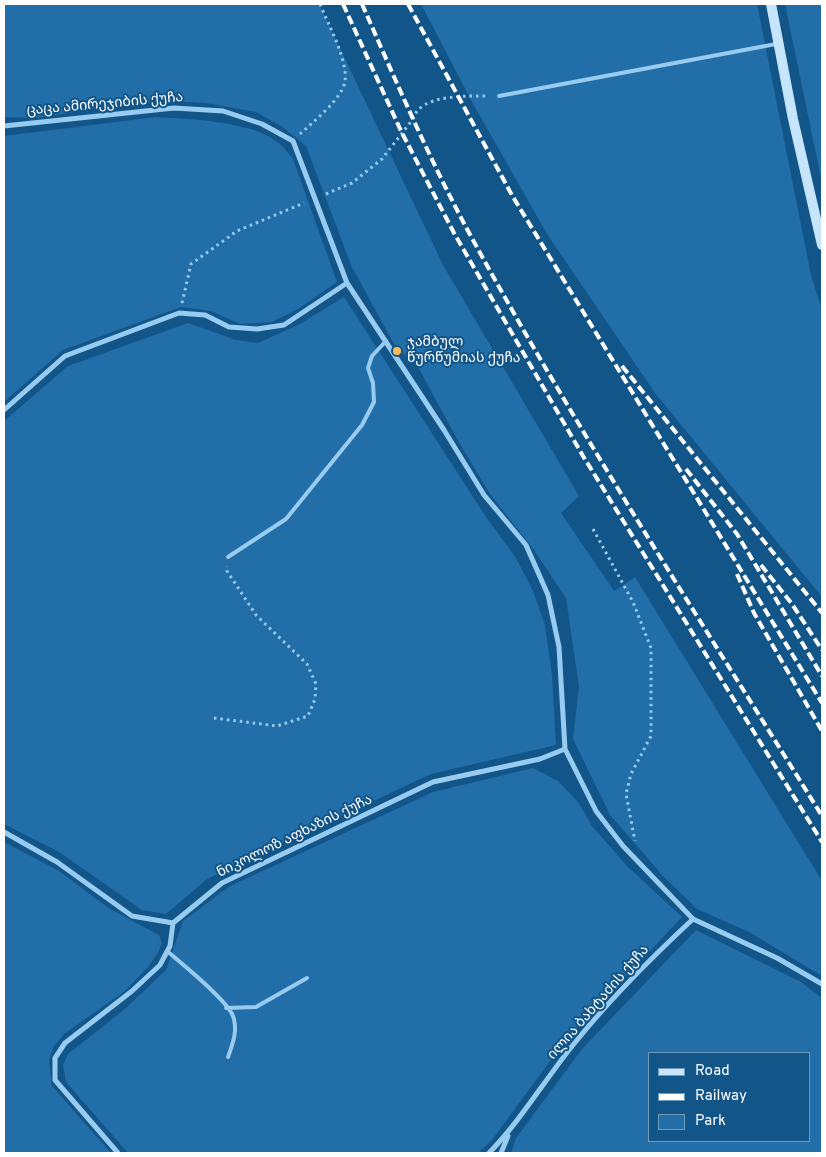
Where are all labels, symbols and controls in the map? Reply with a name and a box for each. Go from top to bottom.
street label: ცაცა ამირეჯიბის ქუჩა [26,90,184,120]
place label: ჯამბულ წურწუმიას ქუჩა [407,335,520,368]
marker: ჯამბულ წურწუმიას ქუჩა [391,345,403,357]
street label: ნიკოლოზ აფხაზის ქუჩა [215,792,375,882]
street label: ილია ბახტაძის ქუჩა [545,942,653,1064]
legend [648,1052,811,1142]
text: Road [695,1062,730,1081]
text: Railway [695,1087,747,1106]
text: Park [695,1112,726,1131]

